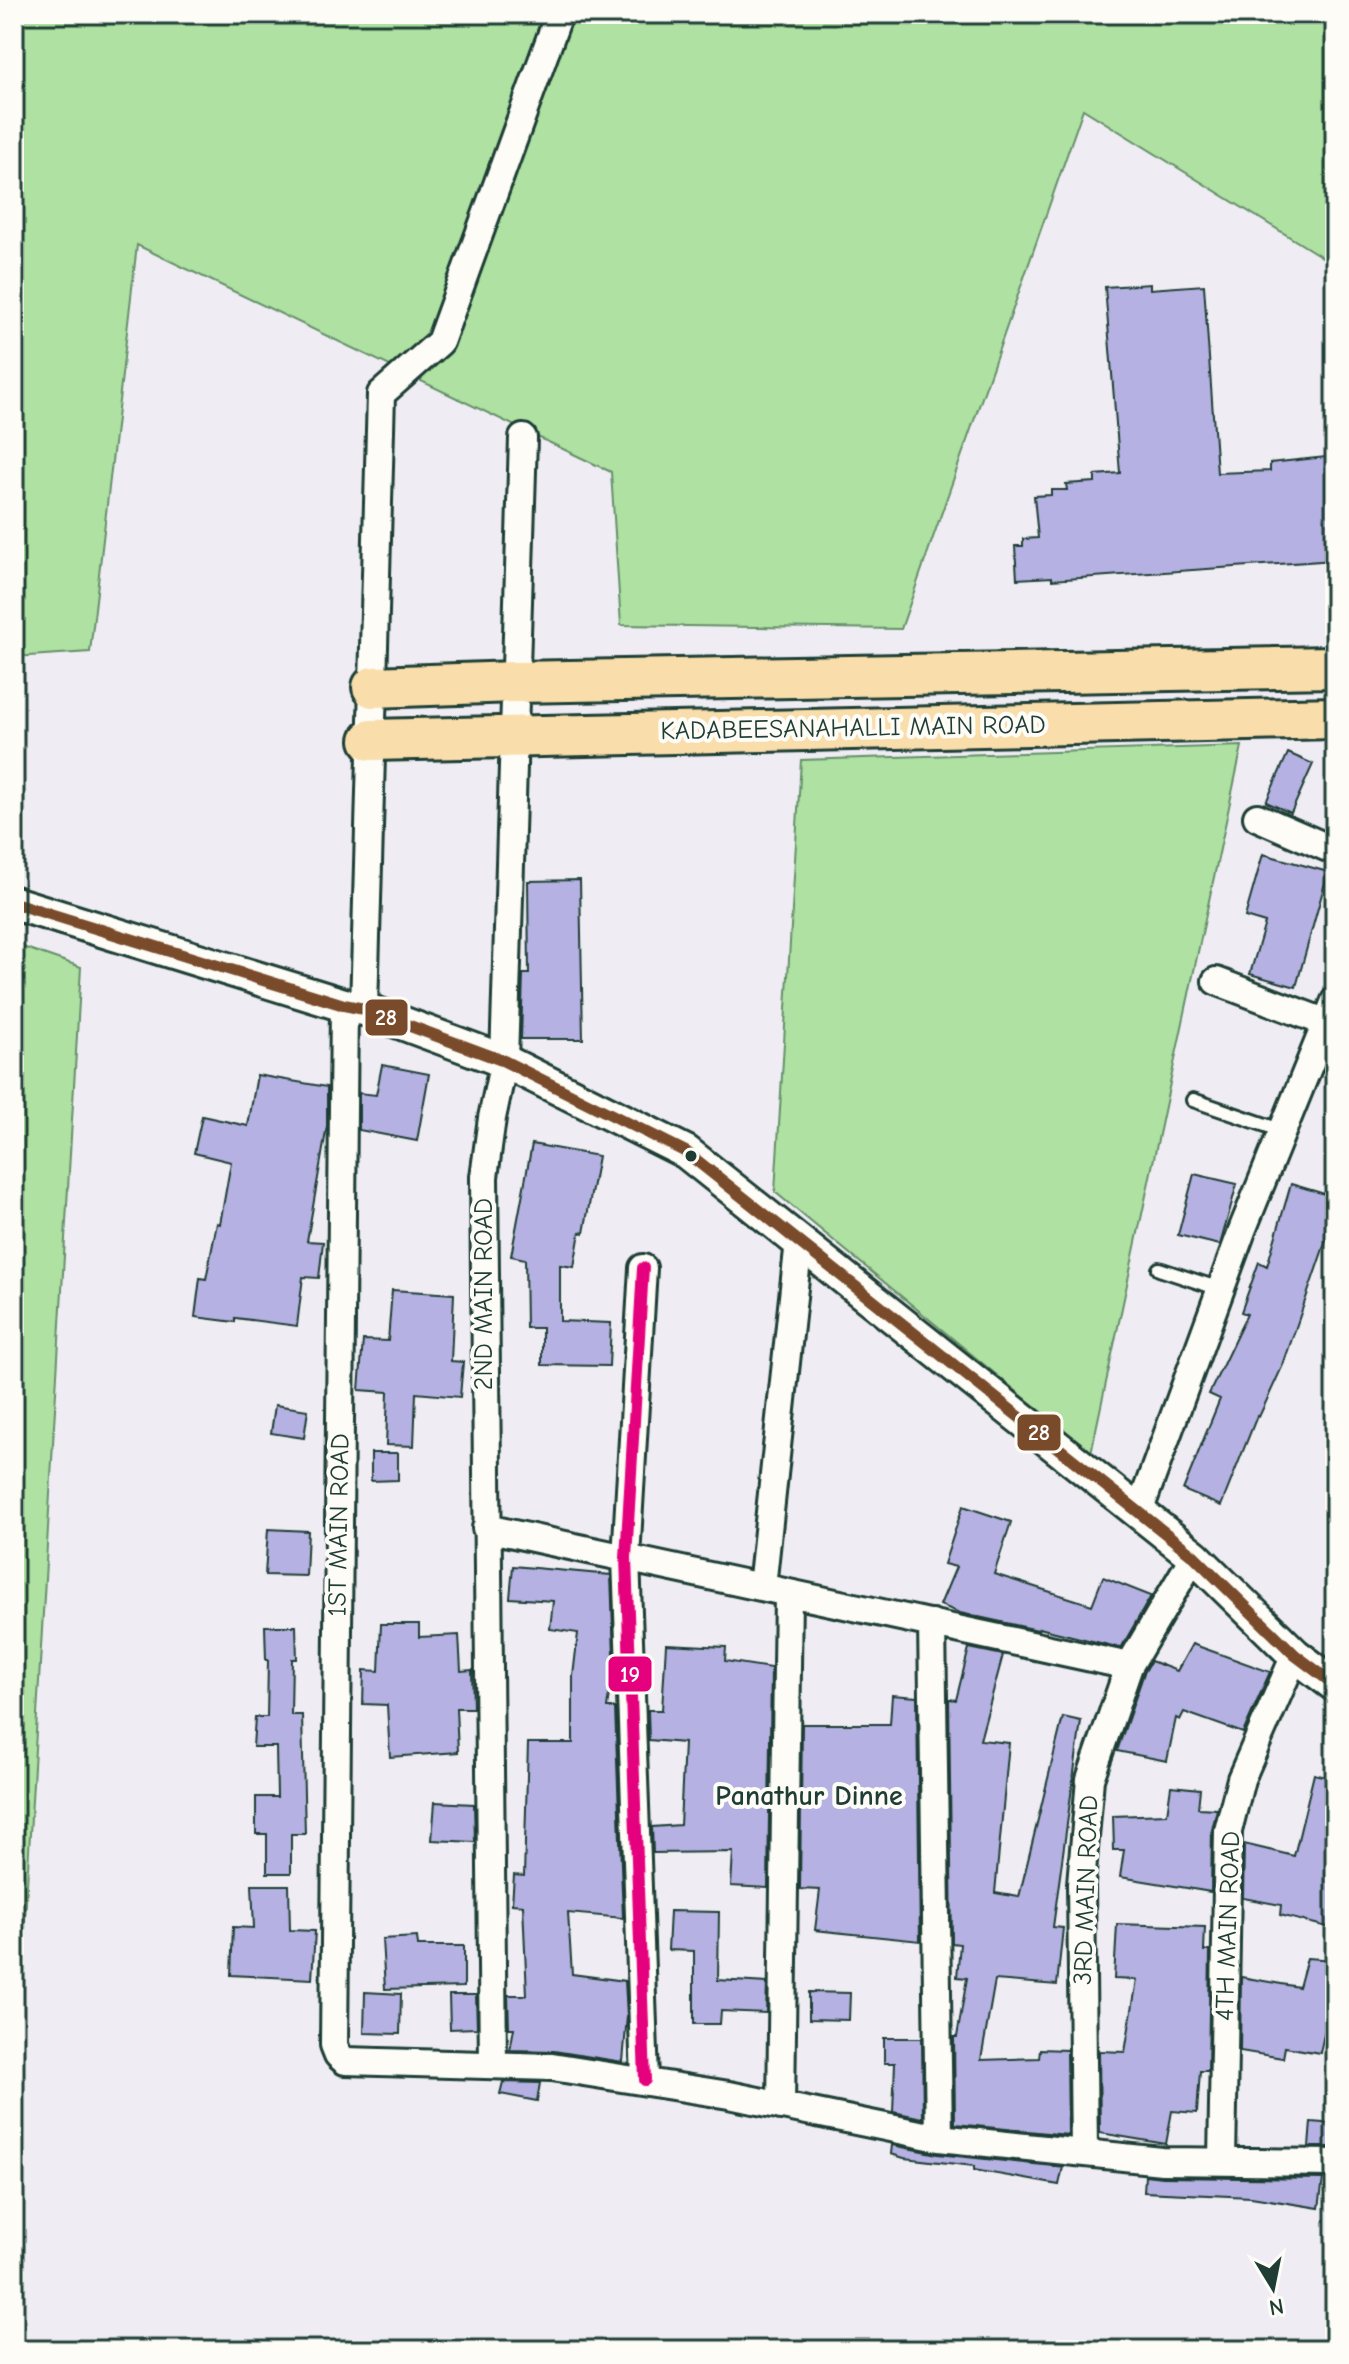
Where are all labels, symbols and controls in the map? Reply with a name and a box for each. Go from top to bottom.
street label: KADABEESANAHALLI MAIN ROAD [660,710,1046,746]
line badge: 28 [364,998,409,1037]
text: 28 [375,1005,397,1031]
unlabelled marker [683,1148,699,1164]
street label: 2ND MAIN ROAD [469,1198,499,1390]
line badge: 28 [1016,1413,1062,1452]
text: 28 [1028,1420,1050,1446]
street label: 1ST MAIN ROAD [322,1433,356,1617]
line badge: 19 [607,1655,653,1693]
text: 19 [620,1662,640,1688]
district label: Panathur Dinne [715,1780,903,1812]
street label: 3RD MAIN ROAD [1068,1794,1104,1986]
street label: 4TH MAIN ROAD [1210,1830,1246,2022]
north arrow [1233,2248,1313,2328]
text: N [1267,2293,1286,2321]

